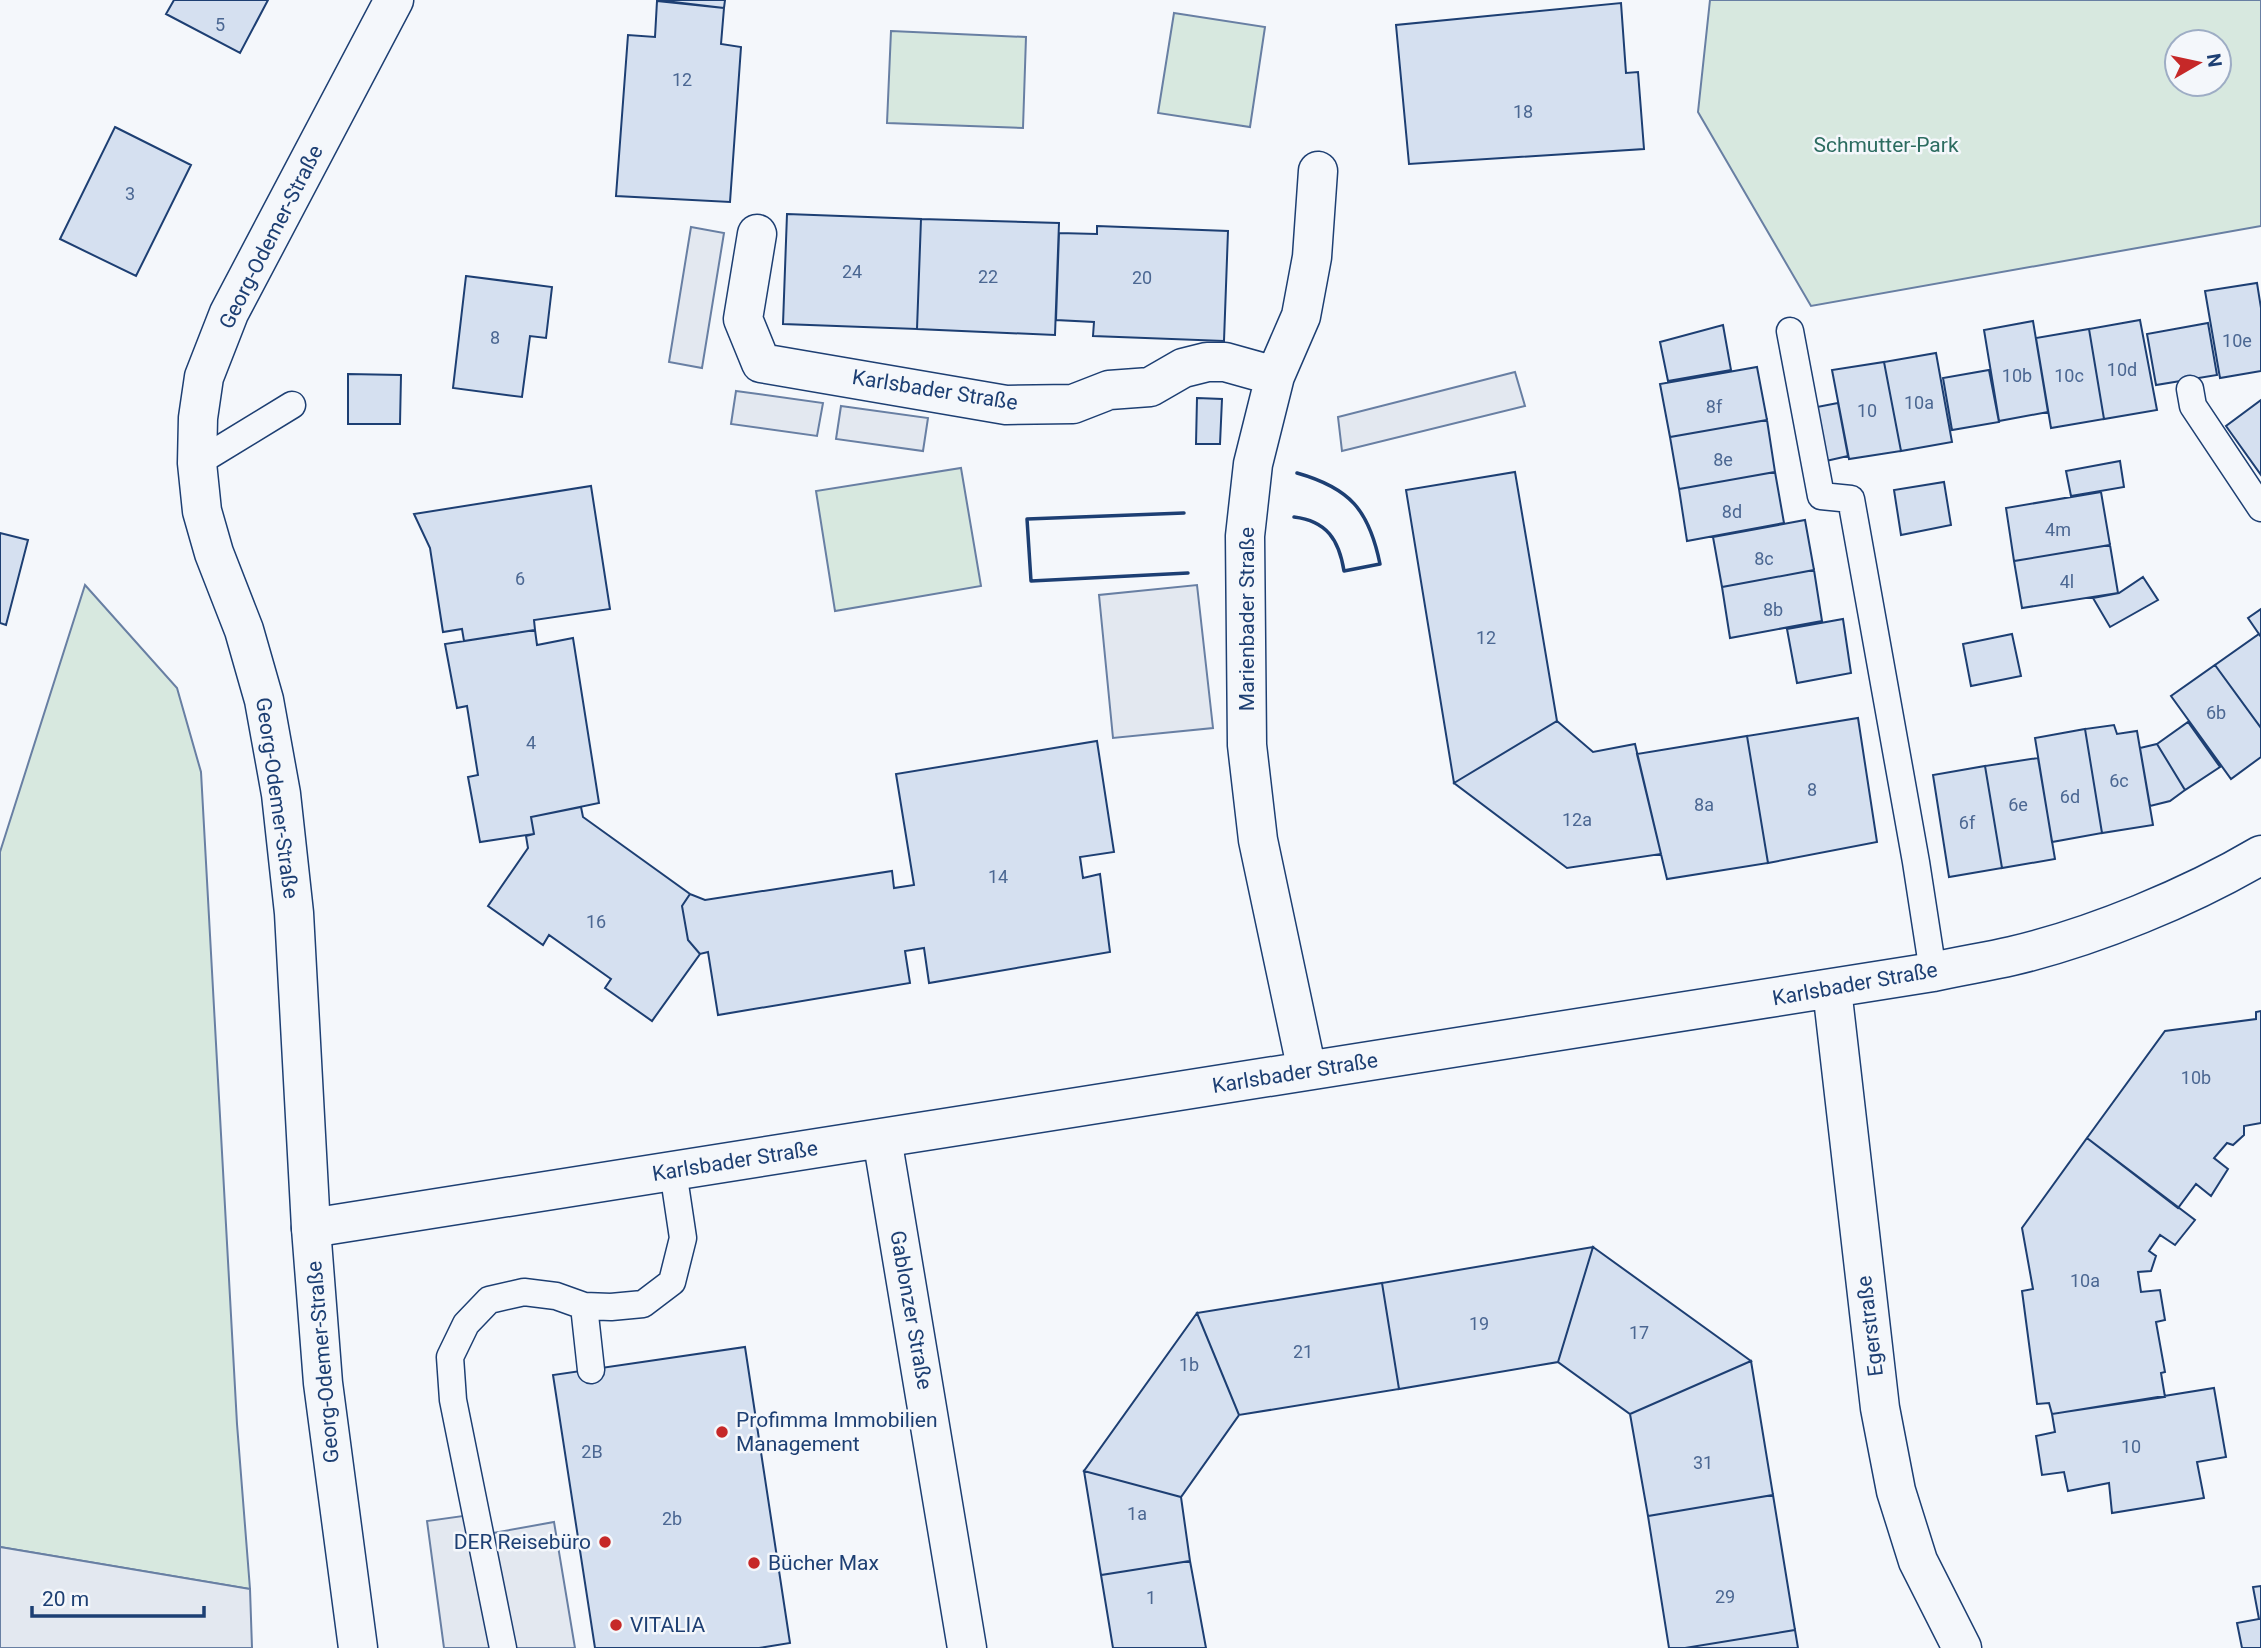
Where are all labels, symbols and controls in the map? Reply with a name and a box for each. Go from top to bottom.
house number: 5 [215,14,225,35]
north arrow [2163,28,2233,98]
text: N [2202,52,2227,69]
house number: 12 [672,69,692,90]
house number: 18 [1513,101,1533,122]
park label: Schmutter-Park [1813,133,1959,157]
street label: Georg-Odemer-Straße [214,141,328,333]
house number: 3 [125,183,135,204]
house number: 24 [842,261,862,282]
house number: 22 [978,266,998,287]
house number: 20 [1132,267,1152,288]
house number: 8 [490,327,500,348]
house number: 10e [2222,330,2252,351]
house number: 10d [2107,359,2137,380]
street label: Karlsbader Straße [851,365,1019,415]
house number: 10b [2002,365,2032,386]
house number: 10c [2054,365,2084,386]
house number: 10a [1904,392,1934,413]
house number: 8f [1706,396,1723,417]
house number: 10 [1857,400,1877,421]
house number: 8e [1713,449,1733,470]
house number: 8d [1722,501,1742,522]
house number: 4m [2045,519,2071,540]
street label: Marienbader Straße [1235,527,1259,711]
house number: 8c [1754,548,1774,569]
house number: 6 [515,568,525,589]
house number: 4l [2060,571,2074,592]
house number: 8b [1763,599,1783,620]
house number: 12 [1476,627,1496,648]
street label: Georg-Odemer-Straße [251,696,303,900]
house number: 6b [2206,702,2226,723]
house number: 4 [526,732,536,753]
house number: 6c [2109,770,2129,791]
house number: 8 [1807,779,1817,800]
house number: 6d [2060,786,2080,807]
house number: 8a [1694,794,1714,815]
house number: 6e [2008,794,2028,815]
house number: 12a [1562,809,1592,830]
house number: 6f [1959,812,1976,833]
house number: 14 [988,866,1008,887]
house number: 16 [586,911,606,932]
street label: Karlsbader Straße [1771,958,1939,1010]
street label: Karlsbader Straße [1211,1048,1379,1098]
house number: 10b [2181,1067,2211,1088]
street label: Karlsbader Straße [651,1136,819,1186]
street label: Gablonzer Straße [885,1229,937,1391]
street label: Georg-Odemer-Straße [302,1260,344,1464]
house number: 10a [2070,1270,2100,1291]
street label: Egerstraße [1852,1274,1888,1378]
house number: 19 [1469,1313,1489,1334]
house number: 17 [1629,1322,1649,1343]
house number: 21 [1293,1341,1313,1362]
house number: 1b [1179,1354,1199,1375]
place label: Profimma Immobilien Management [736,1408,938,1456]
marker: Profimma Immobilien Management [714,1424,730,1440]
house number: 10 [2121,1436,2141,1457]
house number: 2B [581,1441,603,1462]
house number: 31 [1693,1452,1713,1473]
house number: 1a [1127,1503,1147,1524]
house number: 2b [662,1508,682,1529]
place label: DER Reisebüro [454,1530,591,1554]
marker: DER Reisebüro [597,1534,613,1550]
place label: Bücher Max [768,1551,879,1575]
marker: Bücher Max [746,1555,762,1571]
scale bar [32,1574,203,1618]
house number: 29 [1715,1586,1735,1607]
text: 20 m [42,1587,89,1611]
house number: 1 [1146,1587,1156,1608]
place label: VITALIA [630,1613,705,1637]
marker: VITALIA [608,1617,624,1633]

